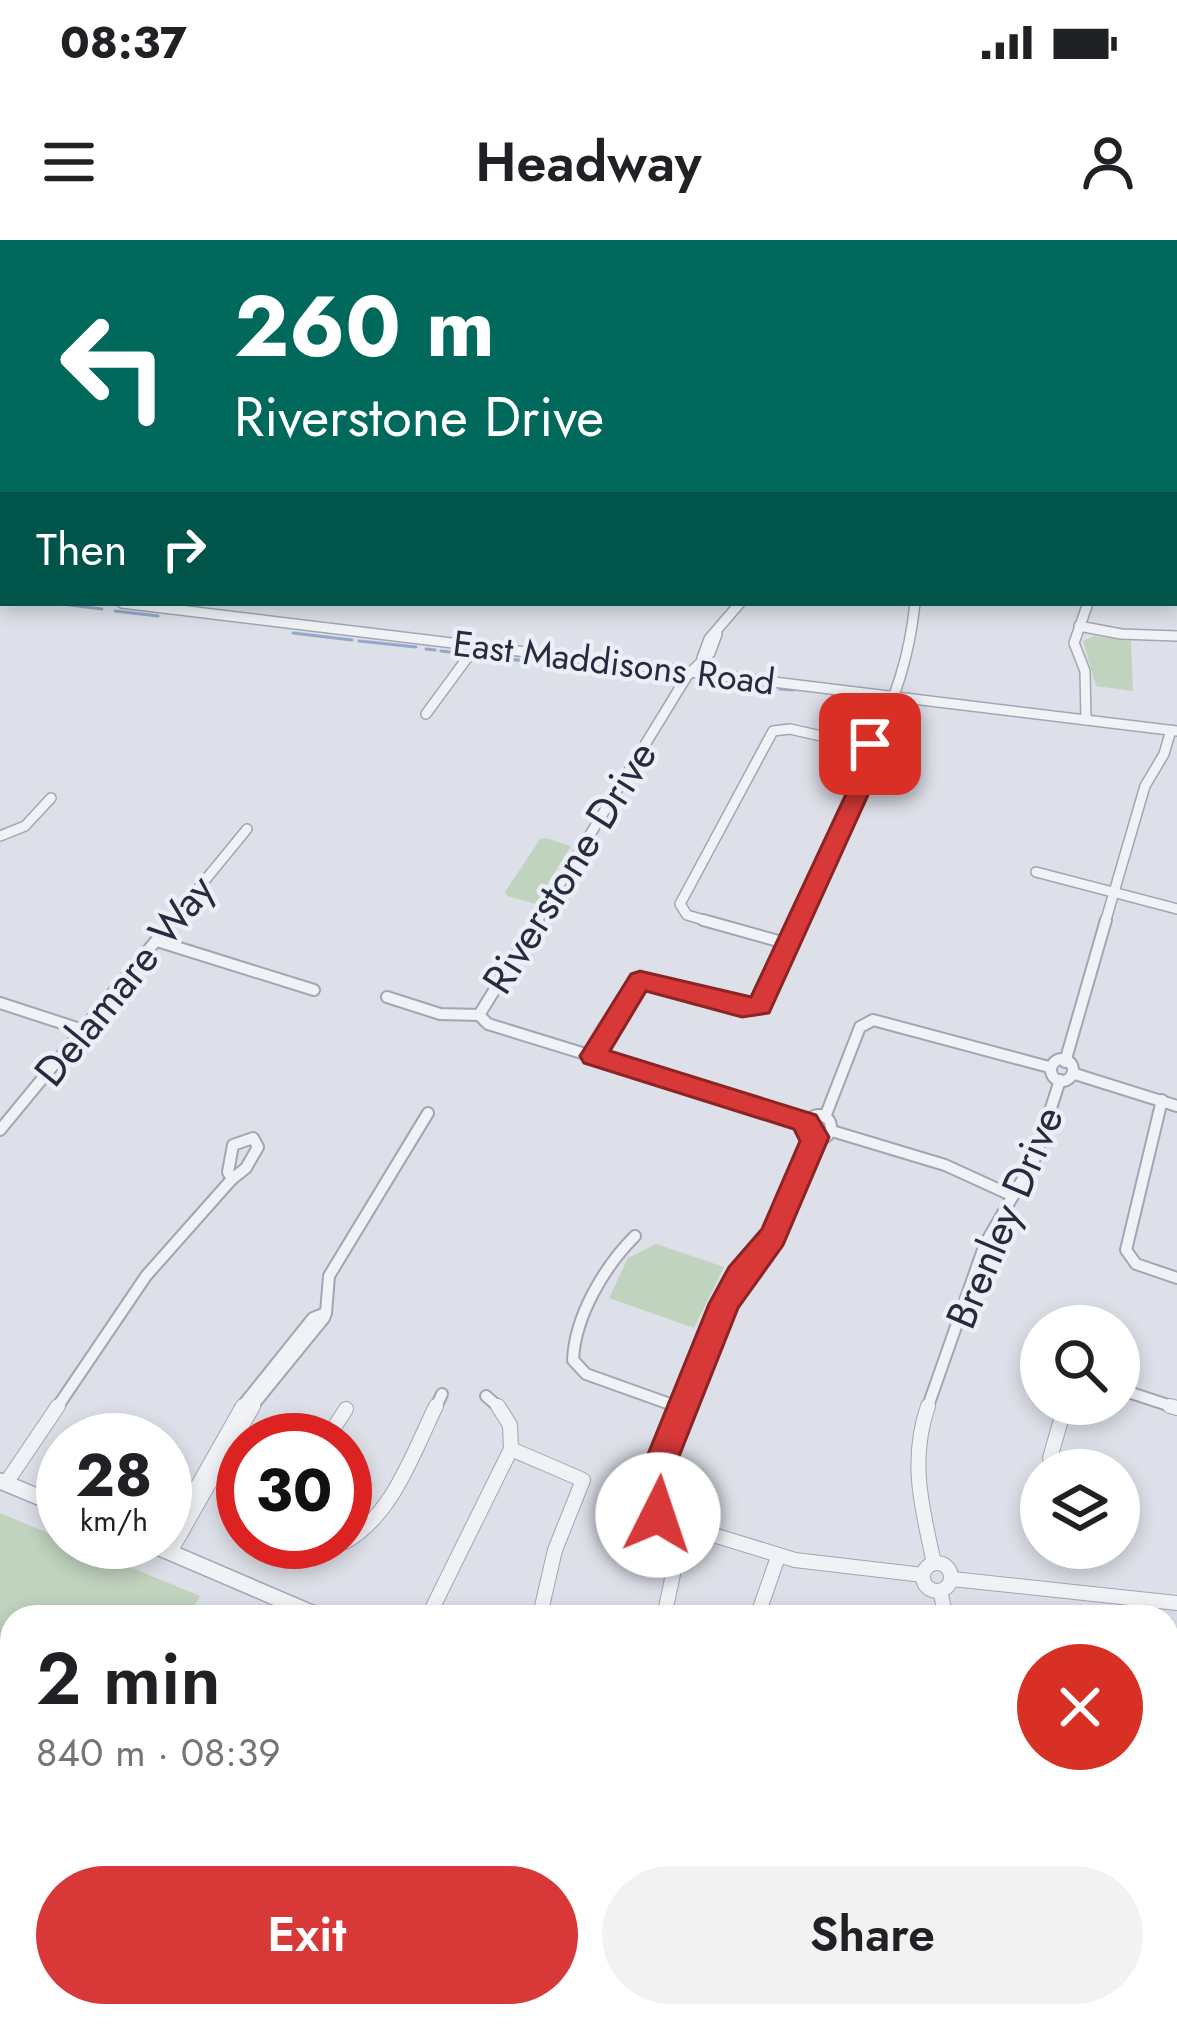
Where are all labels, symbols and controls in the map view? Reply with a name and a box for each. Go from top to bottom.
text: 08:37 [60,10,187,75]
text: Headway [475,123,702,201]
icon: menu [36,129,102,195]
icon: person [1075,129,1141,195]
text: 260 m [234,266,495,388]
icon: left [36,288,192,444]
text: Riverstone Drive [234,378,604,456]
icon: right [151,516,217,582]
text: Then [36,517,127,582]
street label: East Maddisons Road [450,616,778,708]
pin [819,693,921,795]
icon: arrive [837,711,903,777]
street label: Riverstone Drive [467,729,672,1006]
street label: Delamare Way [20,861,229,1099]
street label: Brenley Drive [930,1097,1079,1338]
map controls [1020,1305,1140,1569]
button: search [1020,1305,1140,1425]
speed limit sign: 30 [216,1413,372,1569]
text: 28 [76,1432,152,1519]
button: layers [1020,1449,1140,1569]
position arrow [595,1452,721,1578]
text: km/h [80,1499,148,1542]
text: 2 min [36,1627,221,1731]
button: close [1017,1644,1143,1770]
text: 840 m · 08:39 [36,1724,281,1781]
button: Exit [36,1866,578,2004]
button: Share [602,1866,1143,2004]

